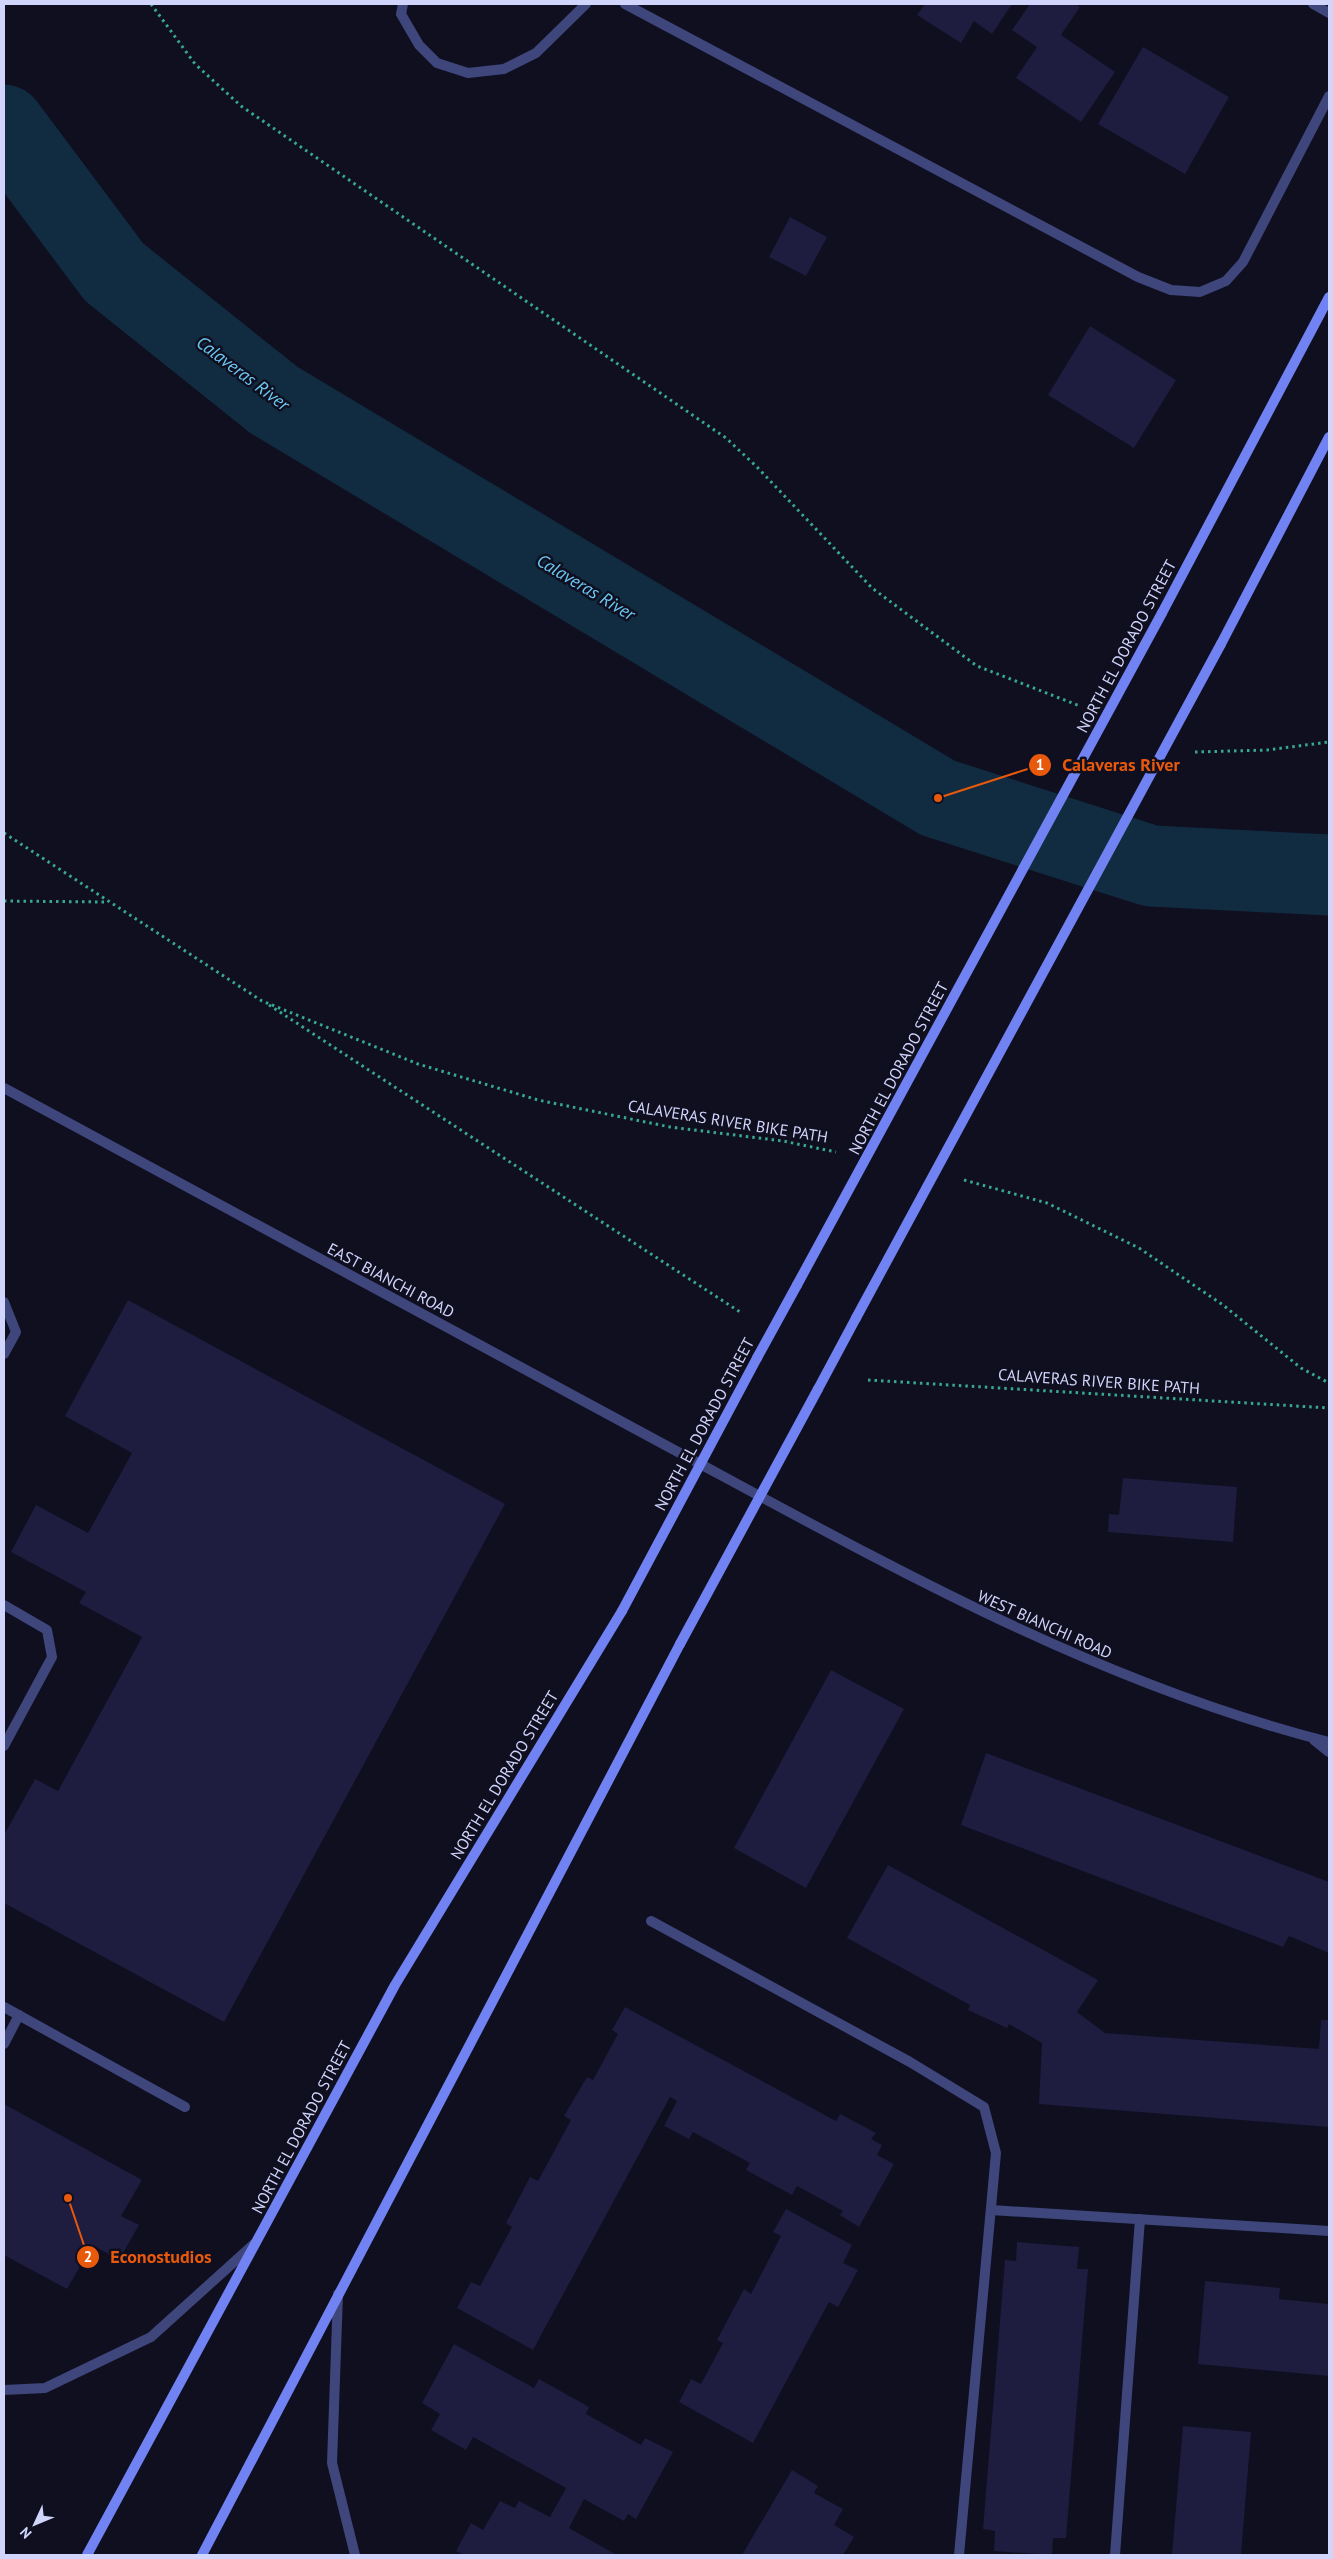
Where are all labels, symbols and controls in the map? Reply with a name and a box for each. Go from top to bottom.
water label: Calaveras River [192,330,295,416]
water label: Calaveras River [533,549,640,626]
street label: NORTH EL DORADO STREET [1072,556,1180,736]
callout: Calaveras River [1027,748,1190,781]
text: Calaveras River [1062,753,1180,776]
text: 1 [1036,755,1044,774]
street label: NORTH EL DORADO STREET [844,978,952,1158]
street label: CALAVERAS RIVER BIKE PATH [627,1095,829,1147]
street label: EAST BIANCHI ROAD [324,1238,458,1322]
street label: NORTH EL DORADO STREET [650,1334,758,1514]
street label: CALAVERAS RIVER BIKE PATH [998,1364,1200,1398]
street label: WEST BIANCHI ROAD [975,1585,1115,1663]
street label: NORTH EL DORADO STREET [446,1687,562,1863]
street label: NORTH EL DORADO STREET [247,2037,355,2217]
callout: Econostudios [75,2240,222,2273]
text: Econostudios [110,2245,212,2268]
text: 2 [84,2247,92,2266]
north arrow [10,2499,60,2549]
text: N [16,2523,35,2543]

